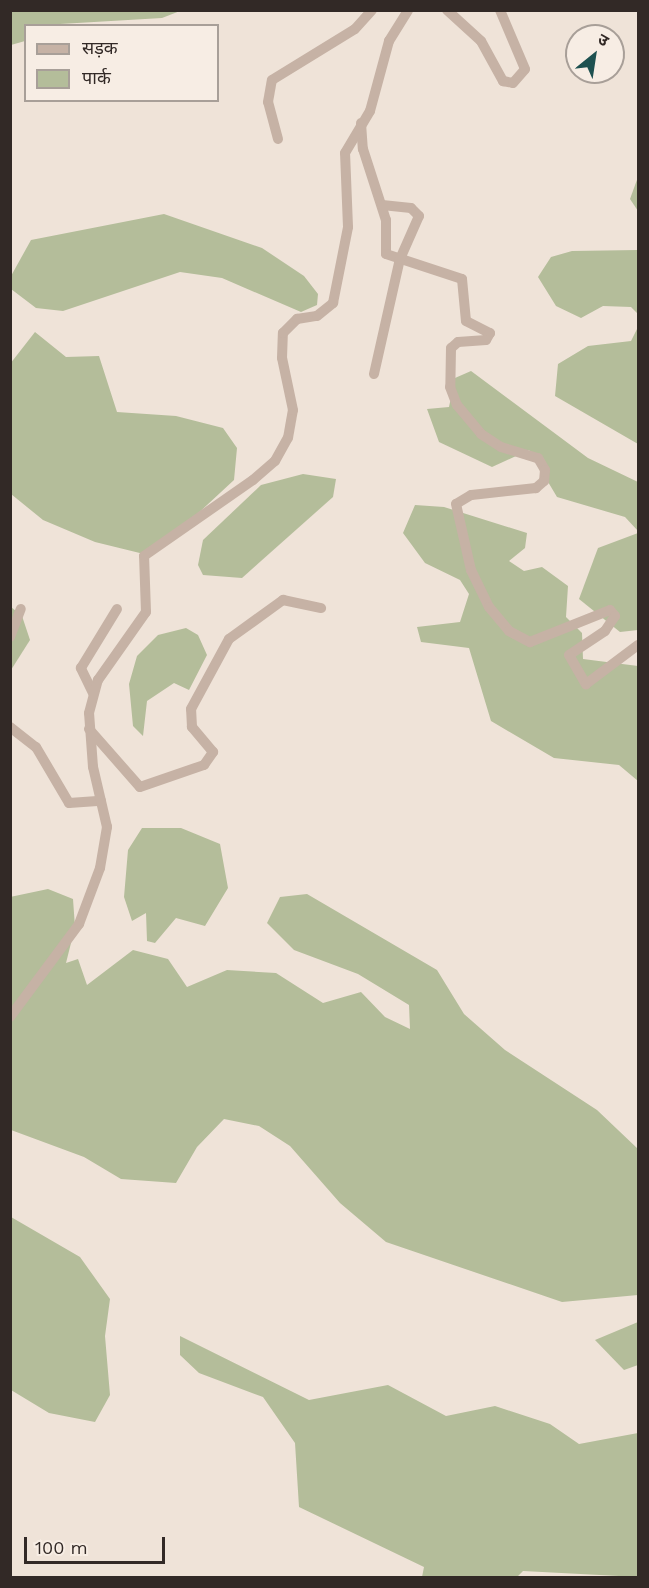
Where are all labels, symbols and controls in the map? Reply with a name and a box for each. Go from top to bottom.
legend [24,24,219,102]
north arrow [565,24,625,84]
text: उ [594,29,612,50]
text: सड़क [82,37,118,58]
text: पार्क [82,67,111,88]
scale bar [27,1525,168,1563]
text: 100 m [35,1537,88,1558]

